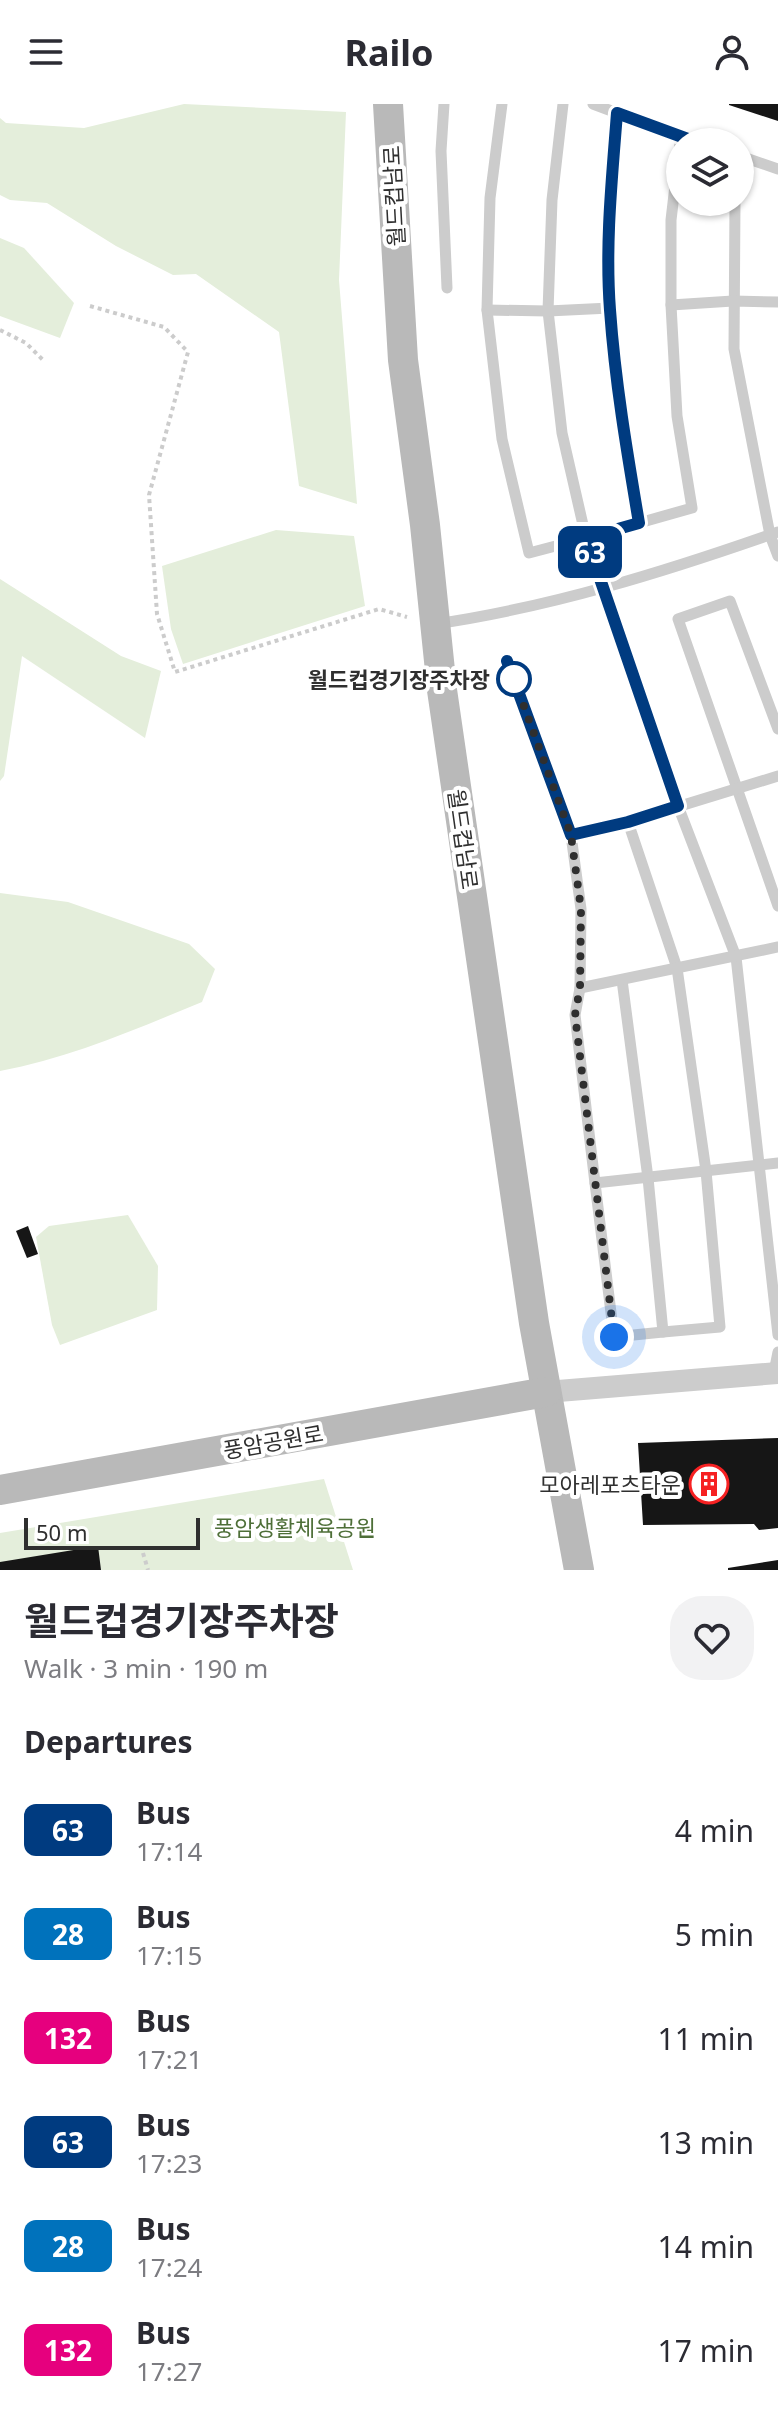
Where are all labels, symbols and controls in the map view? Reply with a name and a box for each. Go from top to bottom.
text: Railo [344,28,434,77]
icon: menu [24,30,68,74]
icon: person [710,30,754,74]
map controls [666,128,754,216]
button: layers [666,128,754,216]
street label: 월드컵남로 [375,145,411,247]
line badge: 63 [554,526,626,578]
text: 63 [574,533,606,571]
marker: 월드컵경기장주차장 [497,662,531,696]
place label: 월드컵경기장주차장 [308,664,490,694]
street label: 월드컵남로 [442,787,486,891]
your location [594,1317,634,1357]
street label: 풍암공원로 [221,1417,325,1465]
building icon: 모아레포츠타운 [688,1463,730,1505]
place label: 모아레포츠타운 [539,1469,681,1499]
park label: 풍암생활체육공원 [214,1512,376,1542]
scale bar [24,1514,200,1550]
text: 50 m [36,1517,87,1547]
text: 월드컵경기장주차장 [24,1594,339,1646]
button: heart [670,1596,754,1680]
text: Walk · 3 min · 190 m [24,1650,268,1686]
text: Departures [24,1721,193,1762]
text: Bus [136,1792,191,1833]
text: 4 min [675,1810,754,1851]
text: 63 [52,1811,84,1849]
text: 17:14 [136,1833,202,1869]
text: Bus [136,1896,191,1937]
text: 5 min [675,1914,754,1955]
text: 28 [52,1915,84,1953]
text: 17:15 [136,1937,202,1973]
text: Bus [136,2000,191,2041]
text: 11 min [658,2018,754,2059]
text: 132 [44,2019,92,2057]
text: 17:21 [136,2041,202,2077]
text: Bus [136,2104,191,2145]
text: 13 min [658,2122,754,2163]
text: 63 [52,2123,84,2161]
text: 17:23 [136,2145,202,2181]
text: Bus [136,2208,191,2249]
text: 14 min [658,2226,754,2267]
text: 28 [52,2227,84,2265]
text: 17:24 [136,2249,202,2285]
text: Bus [136,2312,191,2353]
text: 17 min [658,2330,754,2371]
text: 132 [44,2331,92,2369]
text: 17:27 [136,2353,202,2389]

